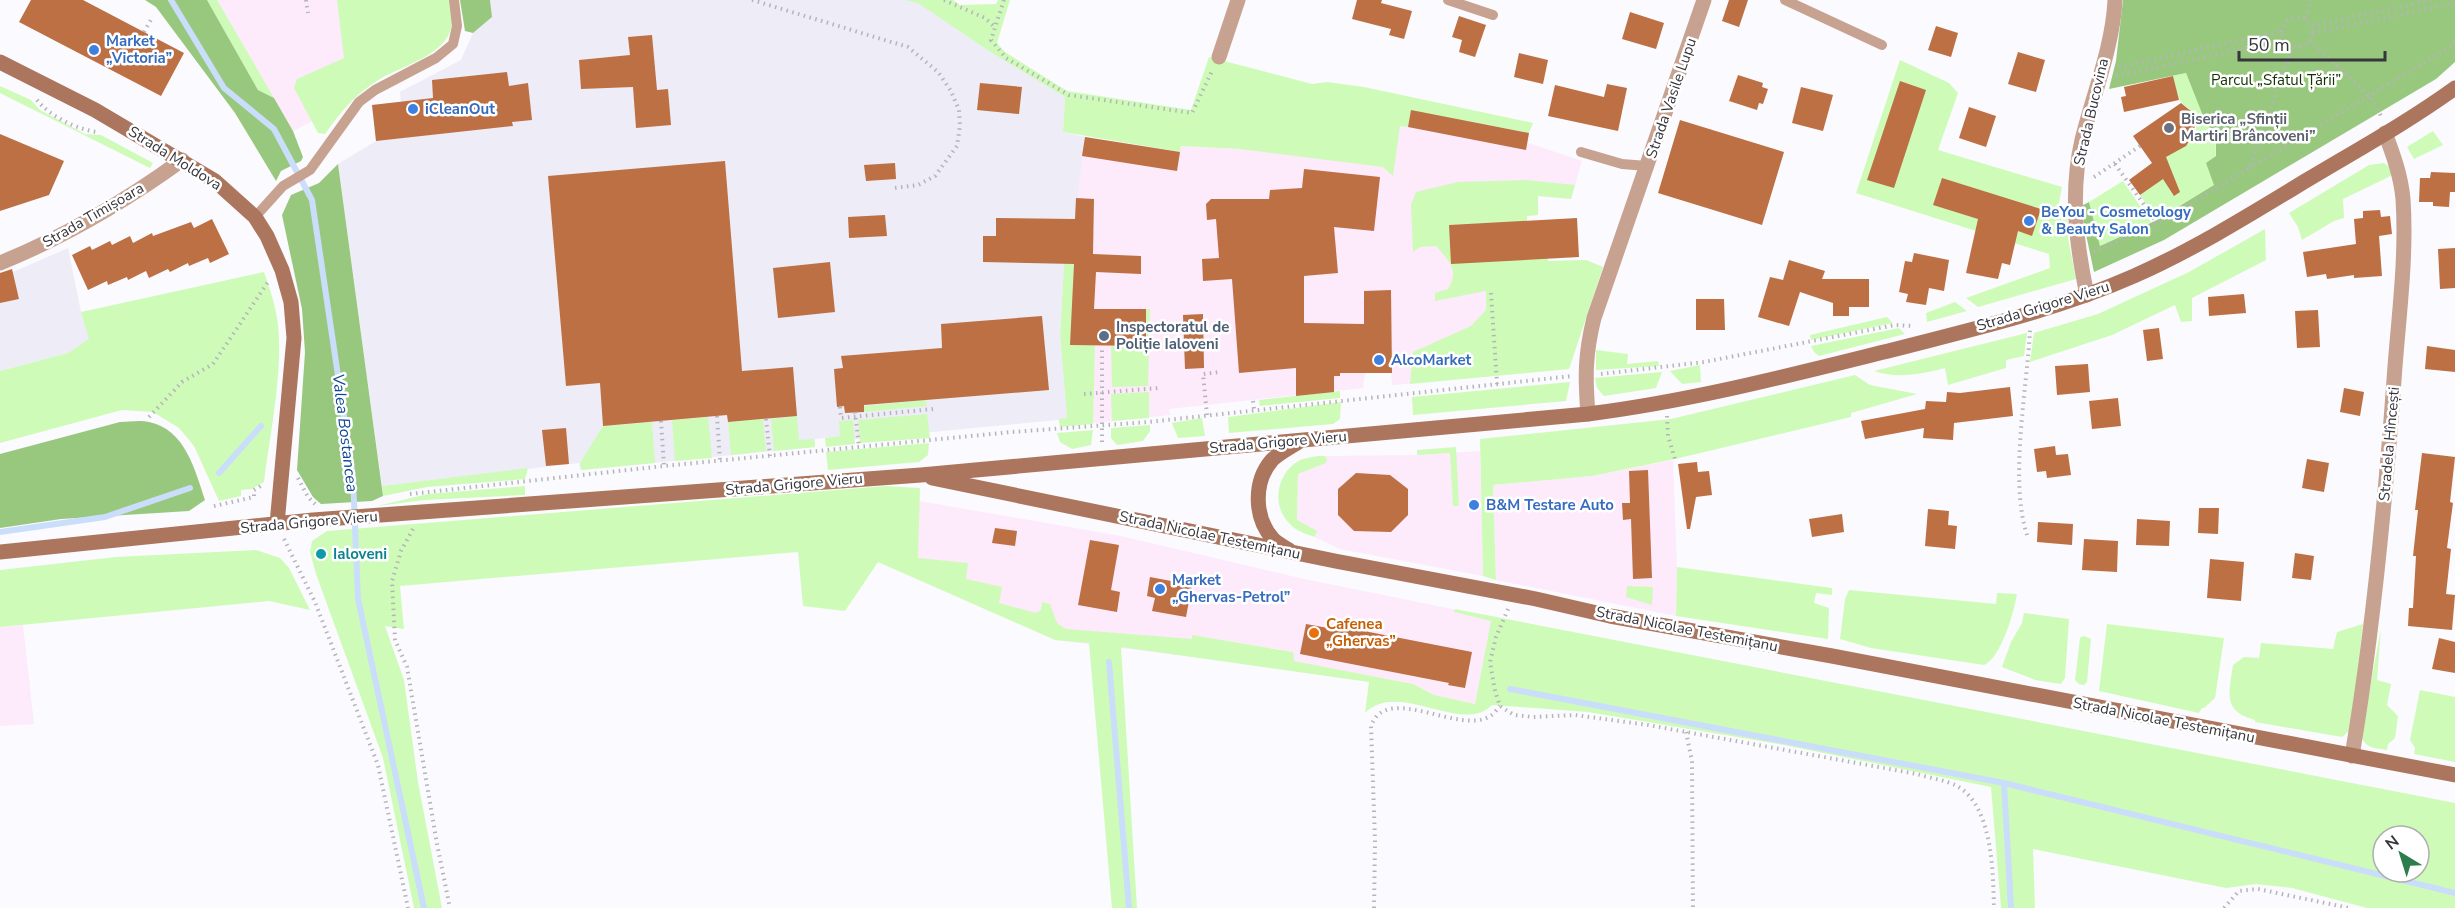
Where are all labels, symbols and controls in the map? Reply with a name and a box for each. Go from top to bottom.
scale bar [2239,24,2384,62]
place label: Market „Victoria” [106,31,172,68]
text: 50 m [2248,33,2290,57]
street label: Strada Vasile Lupu [1641,35,1701,161]
marker: Market „Victoria” [87,43,101,57]
street label: Strada Bucovina [2069,56,2113,168]
park label: Parcul „Sfatul Țării” [2211,70,2341,90]
place label: iCleanOut [425,99,495,119]
marker: iCleanOut [406,102,420,116]
place label: Biserica „Sfinții Martiri Brâncoveni” [2181,109,2316,146]
street label: Strada Moldova [125,121,225,195]
marker: Biserica „Sfinții Martiri Brâncoveni” [2162,121,2176,135]
street label: Strada Timișoara [39,178,147,252]
place label: BeYou - Cosmetology & Beauty Salon [2041,202,2191,239]
marker: BeYou - Cosmetology & Beauty Salon [2022,214,2036,228]
street label: Strada Grigore Vieru [1974,276,2112,336]
place label: Inspectoratul de Poliție Ialoveni [1116,317,1229,354]
marker: Inspectoratul de Poliție Ialoveni [1097,329,1111,343]
place label: AlcoMarket [1391,350,1472,370]
marker: AlcoMarket [1372,353,1386,367]
water label: Valea Bostancea [327,373,363,493]
street label: Stradela Hîncești [2374,386,2404,502]
street label: Strada Grigore Vieru [1208,426,1348,458]
street label: Strada Grigore Vieru [724,468,864,500]
place label: B&M Testare Auto [1486,495,1614,515]
marker: B&M Testare Auto [1467,498,1481,512]
street label: Strada Grigore Vieru [239,506,379,538]
street label: Strada Nicolae Testemițanu [1118,506,1302,564]
place label: Ialoveni [333,544,387,564]
marker: Ialoveni [314,547,328,561]
place label: Market „Ghervas-Petrol” [1172,570,1291,607]
marker: Market „Ghervas-Petrol” [1153,582,1167,596]
street label: Strada Nicolae Testemițanu [1594,602,1780,656]
place label: Cafenea „Ghervas” [1326,614,1396,651]
marker: Cafenea „Ghervas” [1307,626,1321,640]
street label: Strada Nicolae Testemițanu [2071,693,2257,747]
north arrow [2371,824,2431,884]
text: N [2381,831,2404,855]

